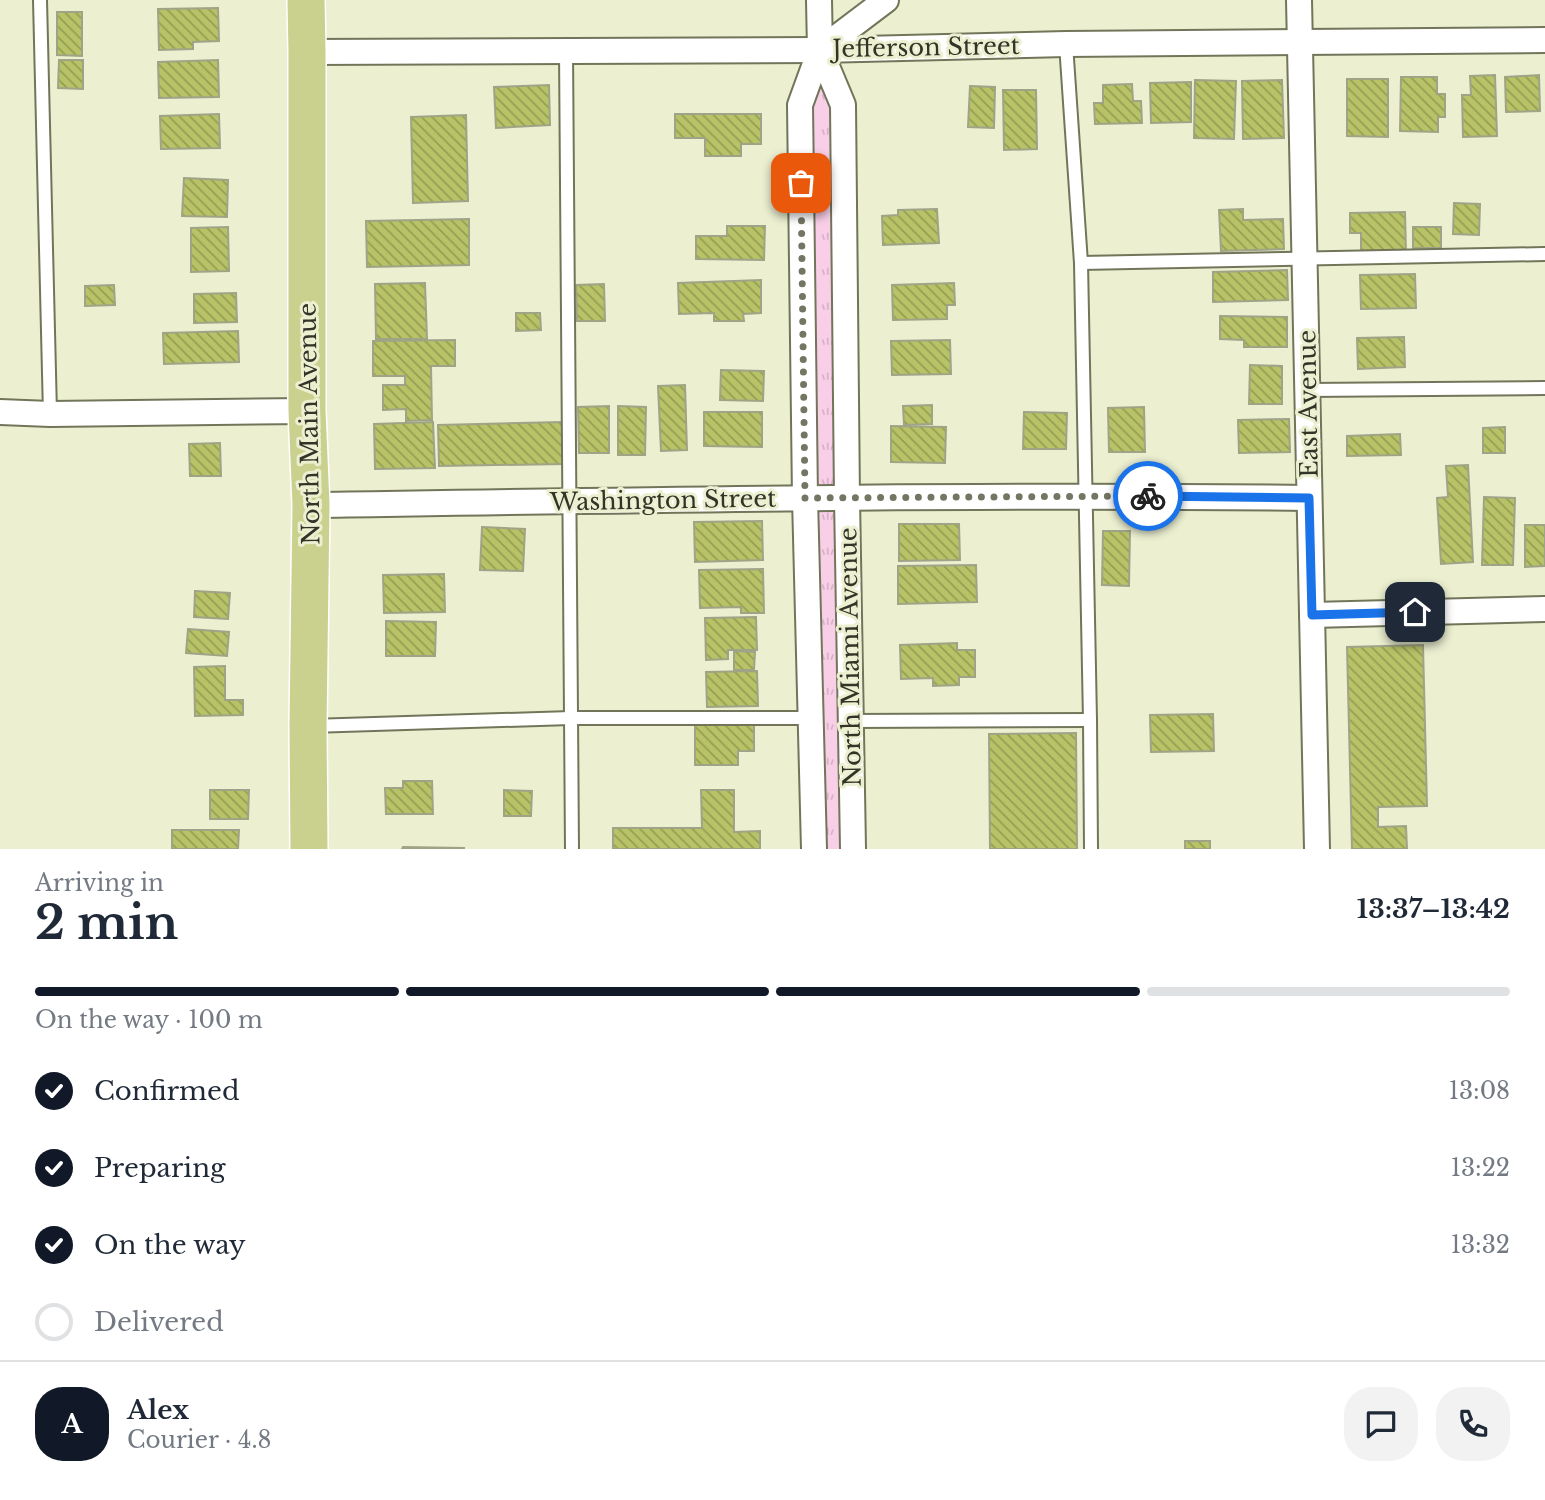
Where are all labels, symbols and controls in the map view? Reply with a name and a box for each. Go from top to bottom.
street label: Jefferson Street [829,31,1020,63]
pin [771,153,831,213]
icon: bag [782,164,820,202]
street label: North Main Avenue [292,303,326,545]
street label: East Avenue [1292,330,1324,478]
courier [1113,461,1183,531]
icon: bike [1129,477,1167,515]
street label: Washington Street [549,484,776,516]
street label: North Miami Avenue [833,527,867,787]
pin [1385,582,1445,642]
icon: home [1396,593,1434,631]
text: Arriving in [35,869,164,897]
text: 13:37–13:42 [1357,893,1510,925]
text: 2 min [35,894,178,951]
text: On the way · 100 m [35,1006,263,1034]
icon: check [35,1072,73,1110]
text: Confirmed [94,1075,239,1107]
text: 13:08 [1449,1077,1510,1105]
icon: check [35,1149,73,1187]
text: Preparing [94,1152,226,1184]
text: 13:22 [1451,1154,1510,1182]
icon: check [35,1226,73,1264]
text: On the way [94,1229,246,1261]
text: 13:32 [1451,1231,1510,1259]
text: Delivered [94,1306,224,1338]
button: chat [1344,1387,1418,1461]
button: phone [1436,1387,1510,1461]
text: Alex [127,1394,189,1426]
text: A [61,1408,83,1440]
text: Courier · 4.8 [127,1426,272,1454]

